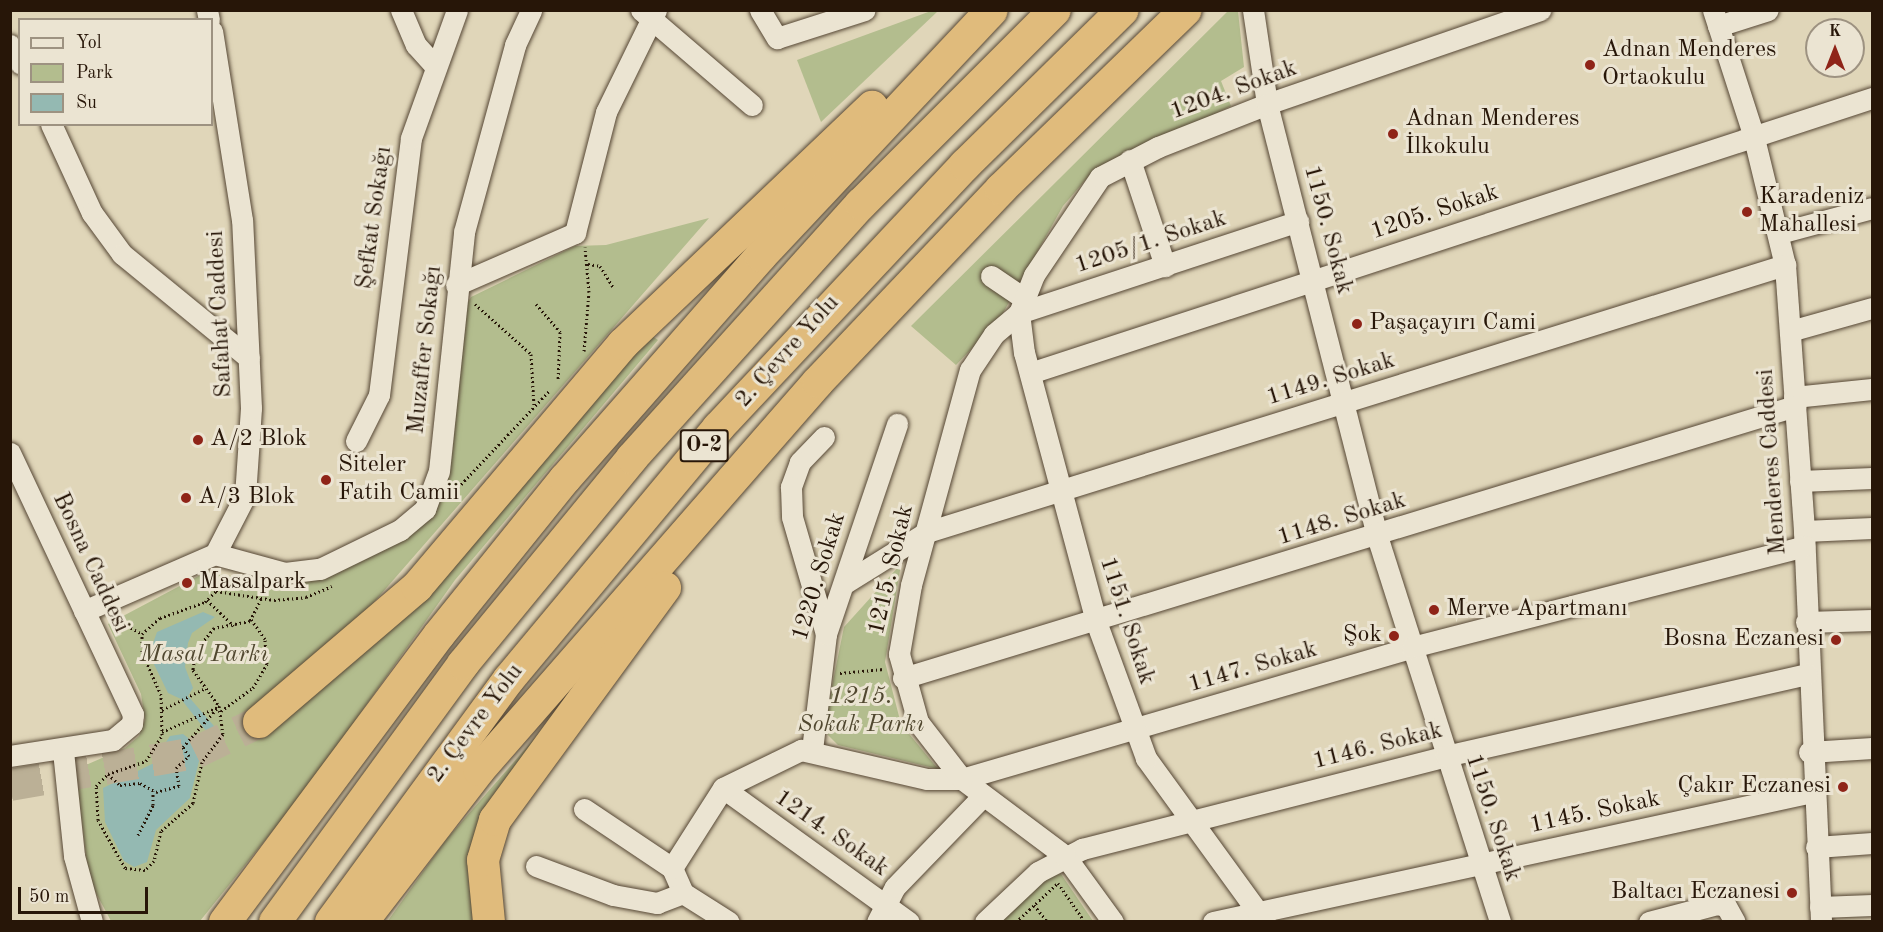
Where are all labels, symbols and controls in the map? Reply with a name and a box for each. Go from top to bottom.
legend [18,18,213,126]
north arrow [1805,18,1865,78]
text: K [1829,24,1841,40]
text: Yol [76,34,102,52]
place label: Adnan Menderes Ortaokulu [1602,37,1776,93]
street label: 1204. Sokak [1167,55,1301,127]
marker: Adnan Menderes Ortaokulu [1583,58,1597,72]
text: Park [76,64,113,82]
text: Su [76,94,97,112]
place label: Adnan Menderes İlkokulu [1405,106,1579,162]
marker: Adnan Menderes İlkokulu [1386,127,1400,141]
street label: Şefkat Sokağı [351,145,399,291]
street label: 1150. Sokak [1296,162,1358,298]
street label: 1205. Sokak [1367,179,1503,247]
place label: Karadeniz Mahallesi [1759,184,1864,240]
street label: 1205/1. Sokak [1072,205,1230,281]
marker: Karadeniz Mahallesi [1740,205,1754,219]
street label: Safahat Caddesi [202,230,240,398]
street label: Muzaffer Sokağı [403,264,449,436]
street label: 2. Çevre Yolu [730,290,846,414]
place label: Paşaçayırı Cami [1369,310,1536,338]
marker: Paşaçayırı Cami [1350,317,1364,331]
street label: 1149. Sokak [1263,347,1399,413]
street label: Menderes Caddesi [1752,368,1794,556]
place label: A/2 Blok [210,426,307,454]
road number: O-2 [678,427,730,465]
marker: A/2 Blok [191,433,205,447]
place label: Siteler Fatih Camii [338,452,459,508]
marker: Siteler Fatih Camii [319,473,333,487]
place label: A/3 Blok [198,484,295,512]
street label: 1148. Sokak [1274,487,1410,553]
street label: Bosna Caddesi [45,488,135,638]
marker: A/3 Blok [179,491,193,505]
street label: 1215. Sokak [863,502,921,638]
street label: 1220. Sokak [787,509,853,645]
street label: 1151. Sokak [1092,553,1160,689]
place label: Masalpark [199,569,306,597]
marker: Masalpark [180,576,194,590]
place label: Merve Apartmanı [1446,596,1628,624]
marker: Merve Apartmanı [1427,603,1441,617]
place label: Şok [1343,622,1382,650]
place label: Bosna Eczanesi [1663,626,1824,654]
marker: Şok [1387,629,1401,643]
marker: Bosna Eczanesi [1829,633,1843,647]
street label: 1147. Sokak [1185,636,1321,700]
park label: Masal Parkı [140,642,268,670]
street label: 2. Çevre Yolu [422,659,530,789]
park label: 1215. Sokak Parkı [798,684,924,740]
street label: 1146. Sokak [1310,717,1446,777]
street label: 1150. Sokak [1458,750,1526,886]
place label: Çakır Eczanesi [1677,773,1831,801]
marker: Çakır Eczanesi [1836,780,1850,794]
street label: 1214. Sokak [768,784,894,884]
street label: 1145. Sokak [1527,785,1663,841]
scale bar [21,875,152,913]
place label: Baltacı Eczanesi [1611,879,1780,907]
marker: Baltacı Eczanesi [1785,886,1799,900]
text: 50 m [29,888,69,906]

